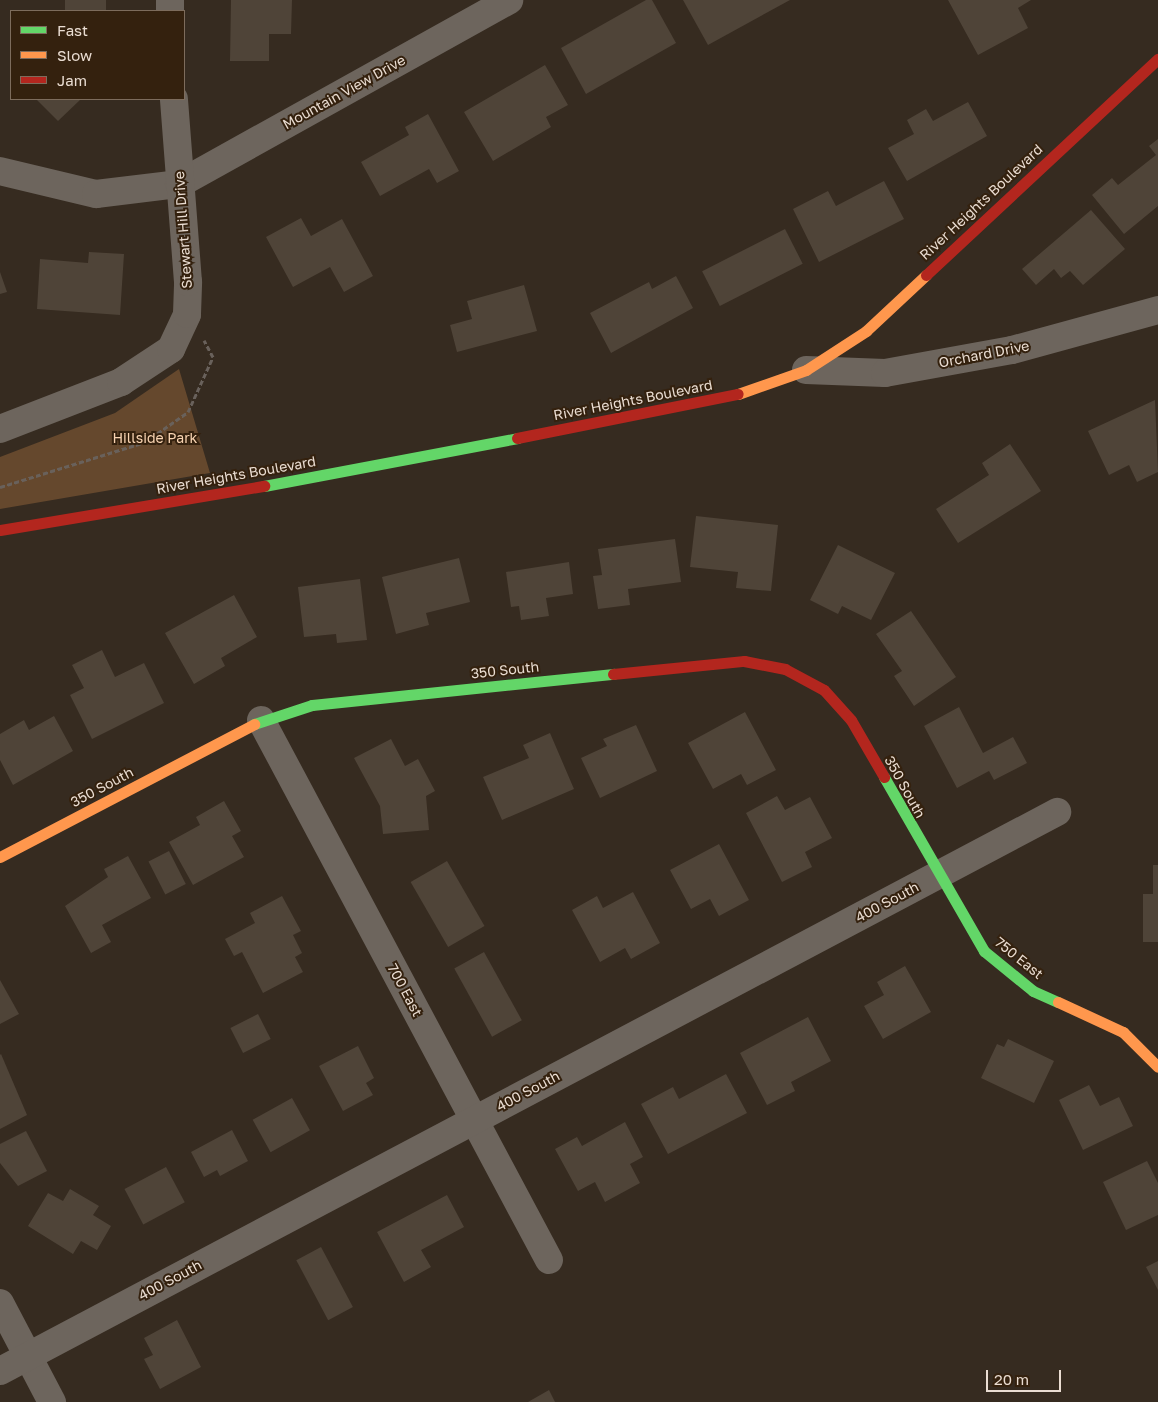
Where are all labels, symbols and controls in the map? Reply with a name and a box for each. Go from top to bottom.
legend [10,10,185,100]
text: Fast [57,21,88,39]
text: Slow [57,46,92,64]
street label: Mountain View Drive [280,51,408,133]
text: Jam [57,71,87,89]
street label: River Heights Boulevard [916,141,1046,263]
street label: Stewart Hill Drive [171,171,195,289]
street label: Orchard Drive [937,337,1031,371]
street label: River Heights Boulevard [552,376,714,424]
park label: Hillside Park [112,430,198,446]
street label: River Heights Boulevard [155,453,317,497]
street label: 350 South [470,658,540,682]
street label: 350 South [881,753,929,821]
street label: 350 South [68,763,136,811]
street label: 400 South [852,878,922,926]
street label: 750 East [992,934,1046,982]
street label: 700 East [384,961,426,1019]
street label: 400 South [493,1067,563,1115]
street label: 400 South [135,1256,205,1304]
scale bar [988,1360,1063,1392]
text: 20 m [994,1370,1029,1388]

